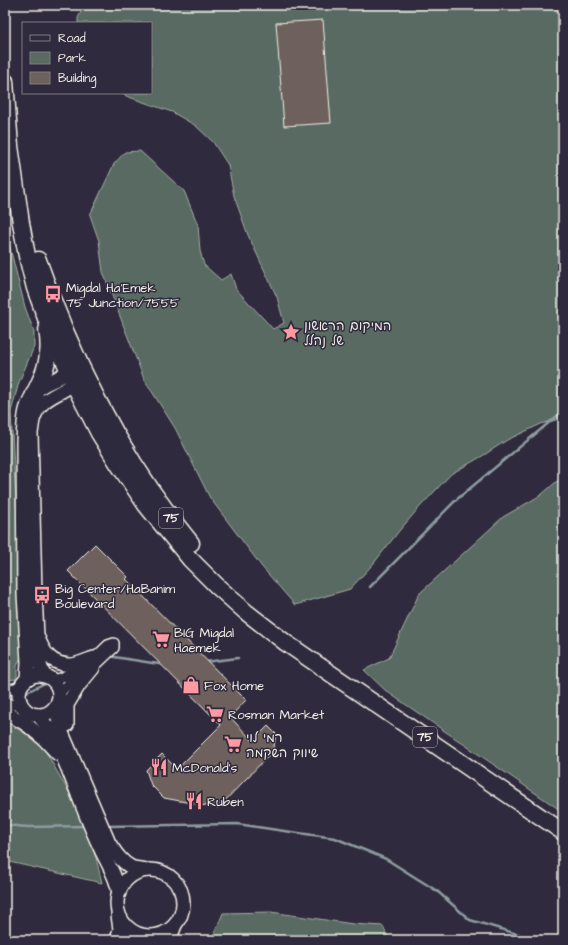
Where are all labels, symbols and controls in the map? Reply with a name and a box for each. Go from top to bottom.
legend [22,22,152,94]
text: Road [58,30,86,47]
text: Park [58,50,86,67]
text: Building [58,70,96,88]
place label: Migdal Ha'Emek 75 Junction/7555 [66,279,179,312]
bus stop icon: Migdal Ha'Emek 75 Junction/7555 [43,284,63,304]
place label: המיקום הראשון של נהלל [304,317,391,350]
place icon: המיקום הראשון של נהלל [281,322,301,342]
road number: 75 [159,508,183,528]
place label: Big Center/HaBanim Boulevard [55,580,176,613]
bus stop icon: Big Center/HaBanim Boulevard [32,585,52,605]
place label: BIG Migdal Haemek [174,624,234,657]
supermarket icon: BIG Migdal Haemek [151,629,171,649]
shop icon: Fox Home [181,675,201,695]
place label: Fox Home [204,677,264,695]
supermarket icon: Rosman Market [205,704,225,724]
place label: Rosman Market [228,706,325,724]
road number: 75 [413,727,437,747]
place label: רמי לוי שיווק השקמה [246,729,319,762]
supermarket icon: רמי לוי שיווק השקמה [223,734,243,754]
restaurant icon: McDonald's [149,757,169,777]
place label: McDonald's [172,759,238,777]
restaurant icon: Ruben [184,791,204,811]
place label: Ruben [207,793,244,811]

